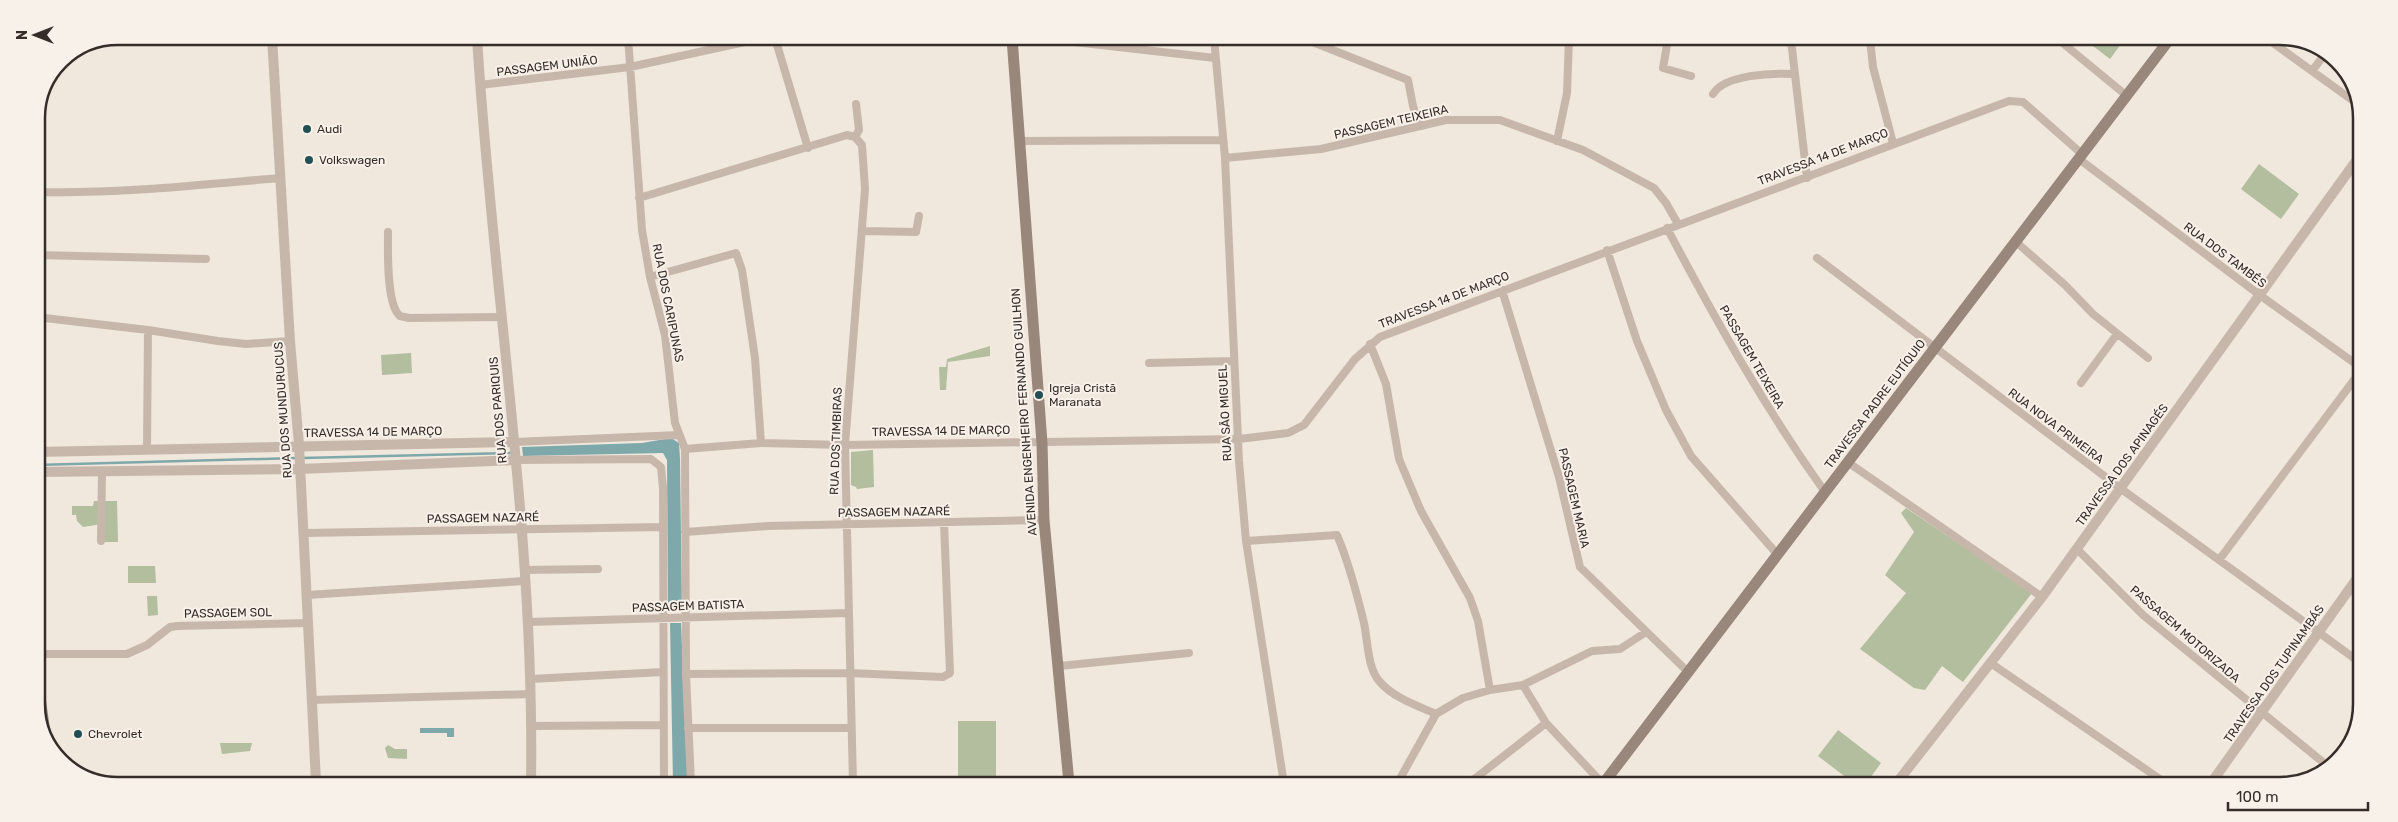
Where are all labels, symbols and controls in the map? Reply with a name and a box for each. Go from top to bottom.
north arrow [10,10,60,60]
text: N [14,30,31,40]
street label: PASSAGEM UNIÃO [496,53,598,79]
street label: PASSAGEM TEIXEIRA [1332,102,1450,142]
place label: Audi [317,122,342,136]
marker: Audi [301,123,313,135]
street label: TRAVESSA 14 DE MARÇO [1756,126,1890,188]
place label: Volkswagen [319,153,385,167]
marker: Volkswagen [303,154,315,166]
street label: RUA DOS TAMBÉS [2181,219,2269,291]
street label: RUA DOS CARIPUNAS [650,243,686,363]
street label: TRAVESSA 14 DE MARÇO [1377,269,1511,331]
street label: AVENIDA ENGENHEIRO FERNANDO GUILHON [1008,288,1040,536]
street label: PASSAGEM TEIXEIRA [1717,303,1787,411]
street label: TRAVESSA PADRE EUTÍQUIO [1822,337,1928,471]
street label: RUA DOS MUNDURUCUS [271,341,295,479]
street label: RUA DOS PARIQUIS [486,356,510,464]
street label: RUA SÃO MIGUEL [1215,364,1235,462]
place label: Igreja Cristã Maranata [1049,381,1116,409]
street label: RUA NOVA PRIMEIRA [2006,386,2106,466]
street label: RUA DOS TIMBIRAS [827,387,845,495]
marker: Igreja Cristã Maranata [1033,389,1045,401]
street label: TRAVESSA DOS APINAGÉS [2073,401,2171,529]
street label: TRAVESSA 14 DE MARÇO [872,423,1010,439]
street label: TRAVESSA 14 DE MARÇO [304,424,442,440]
street label: PASSAGEM MARIA [1556,446,1592,550]
street label: PASSAGEM NAZARÉ [838,504,950,520]
street label: PASSAGEM NAZARÉ [427,510,539,526]
street label: PASSAGEM MOTORIZADA [2127,583,2243,685]
street label: PASSAGEM BATISTA [632,597,744,615]
street label: TRAVESSA DOS TUPINAMBÁS [2221,602,2327,746]
street label: PASSAGEM SOL [184,605,272,621]
place label: Chevrolet [88,727,142,741]
marker: Chevrolet [72,728,84,740]
scale bar [2228,780,2368,812]
text: 100 m [2236,788,2278,806]

